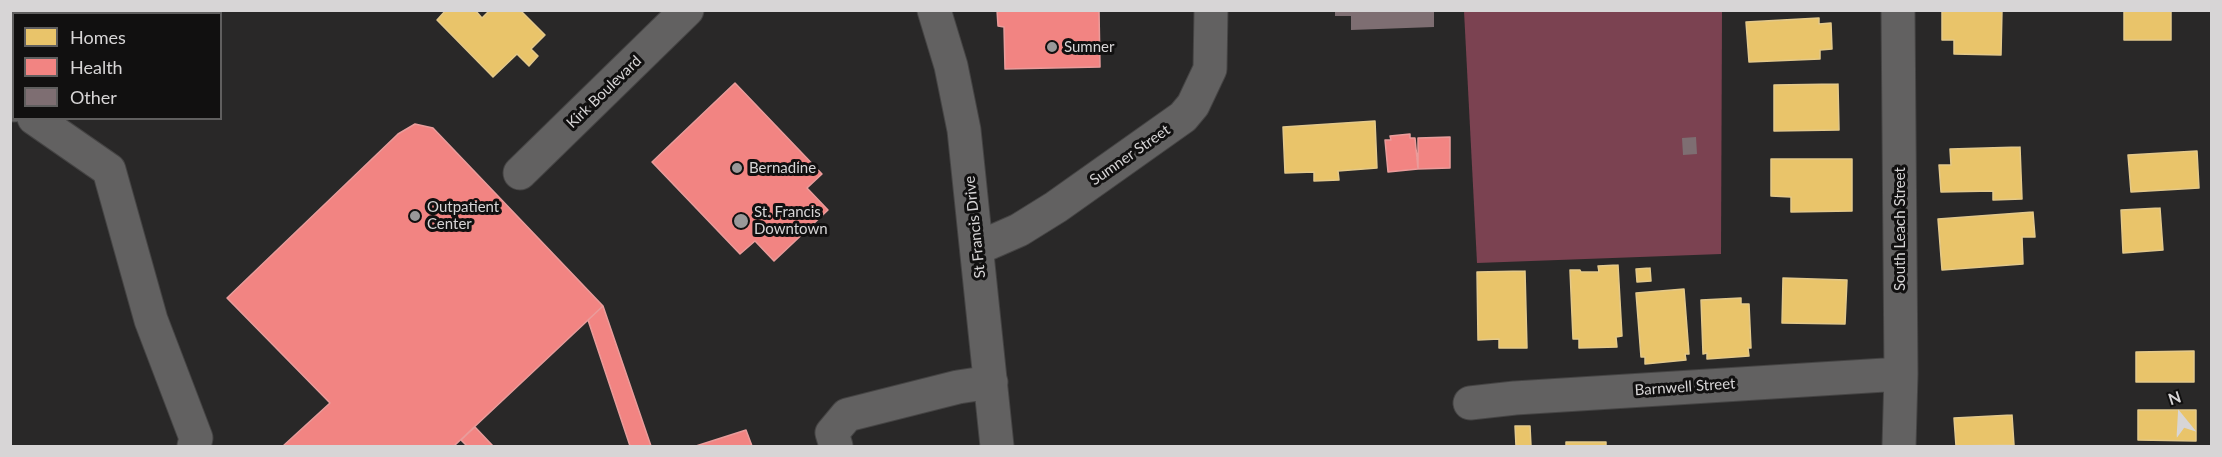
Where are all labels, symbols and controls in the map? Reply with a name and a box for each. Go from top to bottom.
legend [12,12,222,120]
text: Homes [70,26,126,48]
place label: Sumner [1064,38,1114,56]
marker: Sumner [1045,40,1059,54]
street label: Kirk Boulevard [563,52,645,132]
text: Health [70,56,123,78]
text: Other [70,86,117,108]
street label: Sumner Street [1086,121,1174,189]
place label: Bernadine [749,159,816,177]
marker: Bernadine [730,161,744,175]
street label: South Leach Street [1891,167,1909,291]
street label: St Francis Drive [961,175,989,279]
place label: Outpatient Center [427,198,499,233]
place label: St. Francis Downtown [754,203,828,238]
marker: Outpatient Center [408,209,422,223]
marker: St. Francis Downtown [732,212,750,230]
street label: Barnwell Street [1634,375,1736,399]
north arrow [2150,385,2210,445]
text: N [2165,386,2183,408]

